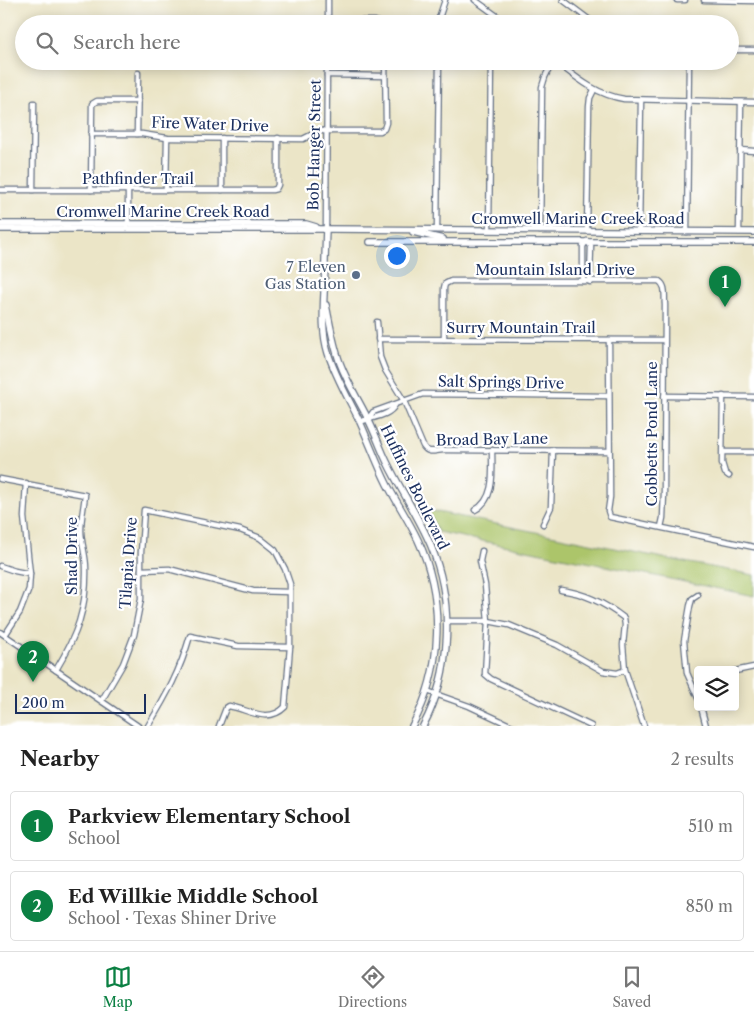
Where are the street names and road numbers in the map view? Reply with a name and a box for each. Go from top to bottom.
street label: Bob Hanger Street [303,78,325,211]
street label: Fire Water Drive [151,112,269,136]
street label: Pathfinder Trail [82,169,194,188]
street label: Cromwell Marine Creek Road [56,202,270,221]
street label: Cromwell Marine Creek Road [471,209,685,228]
street label: Mountain Island Drive [475,260,635,279]
street label: Surry Mountain Trail [446,318,596,337]
street label: Cobbetts Pond Lane [642,361,661,507]
street label: Salt Springs Drive [438,371,564,393]
street label: Huffines Boulevard [376,421,454,553]
street label: Broad Bay Lane [436,429,548,449]
street label: Tilapia Drive [115,516,141,610]
street label: Shad Drive [62,517,81,595]

